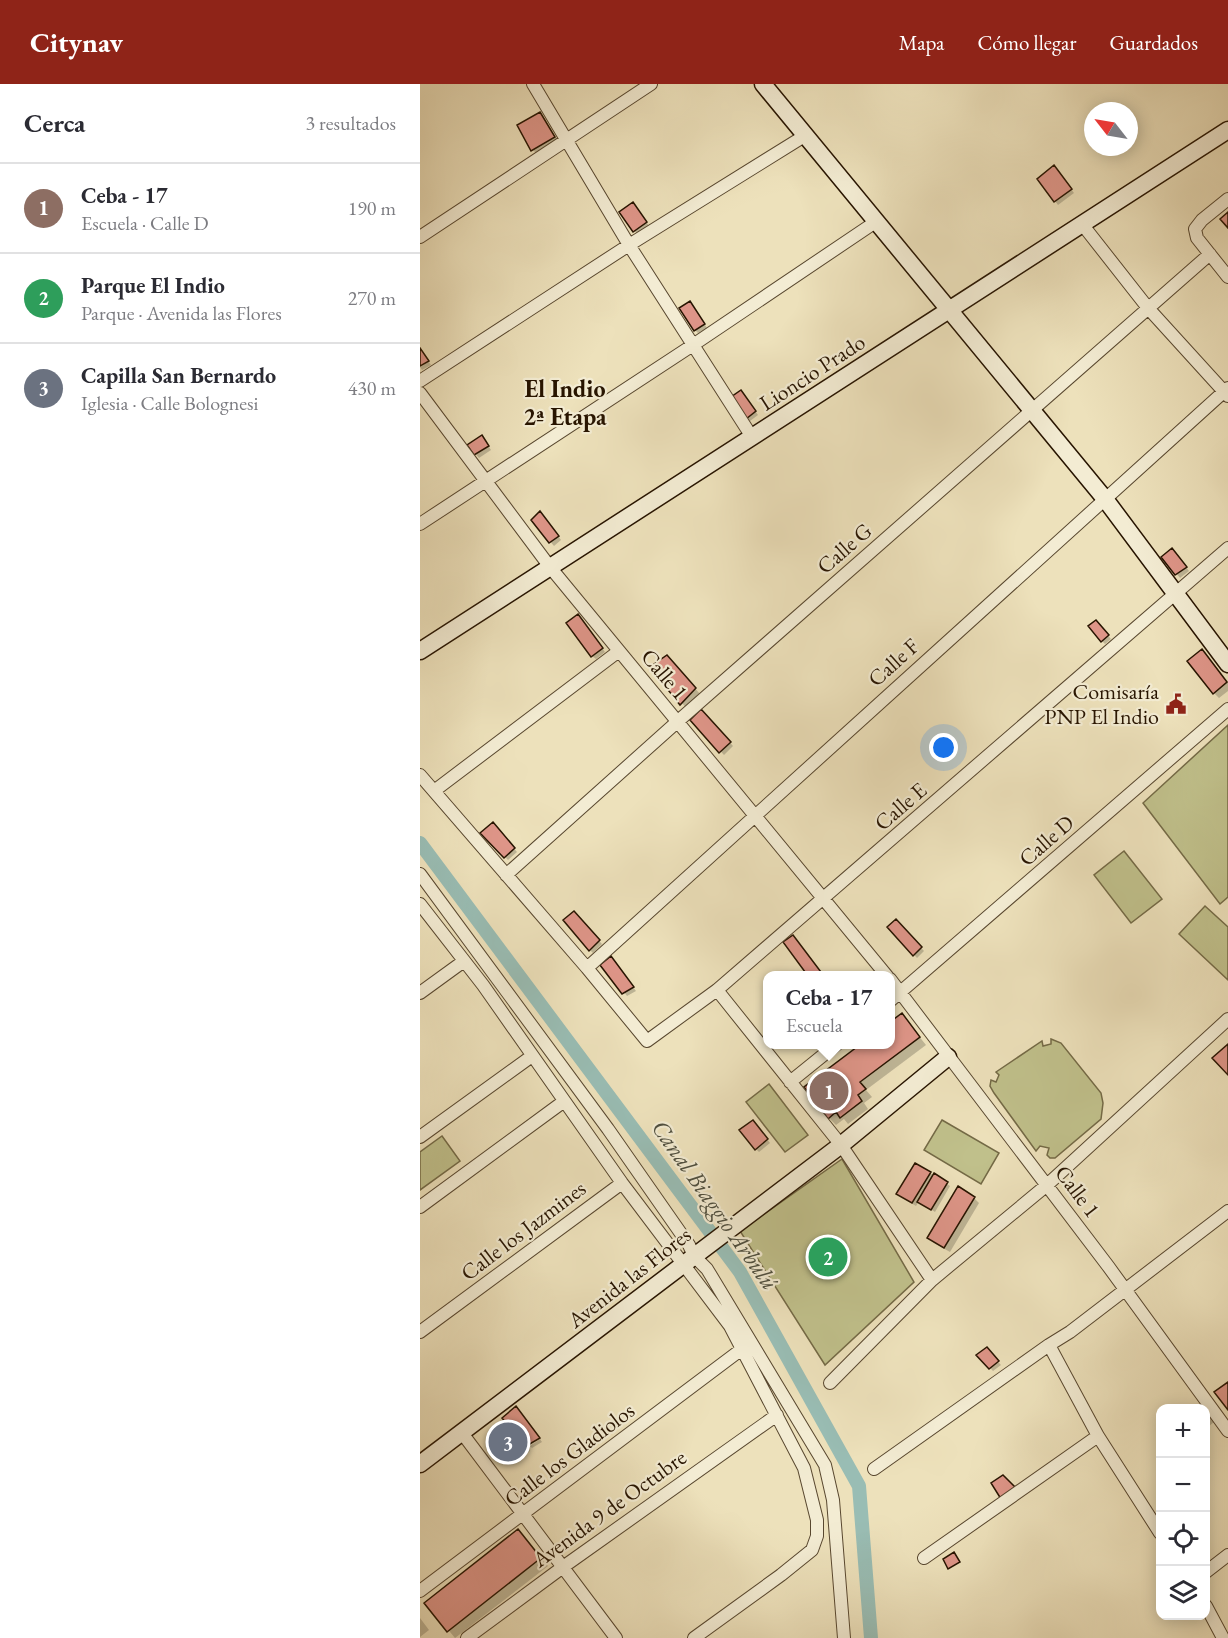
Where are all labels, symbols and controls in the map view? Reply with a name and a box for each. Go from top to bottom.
text: Citynav [30,24,123,60]
text: Mapa [899,29,944,56]
text: Cómo llegar [977,29,1076,56]
text: Guardados [1109,29,1198,56]
north arrow [1084,102,1138,156]
text: Cerca [24,106,85,140]
text: 3 resultados [305,110,396,136]
text: Ceba - 17 [81,181,168,210]
text: 1 [38,195,49,221]
text: 190 m [348,195,396,221]
text: Escuela · Calle D [81,210,209,236]
text: Parque El Indio [81,271,225,300]
text: 2 [38,285,49,311]
text: 270 m [348,285,396,311]
text: Parque · Avenida las Flores [81,300,282,326]
street label: Lioncio Prado [754,327,871,417]
text: Capilla San Bernardo [81,361,276,390]
district label: El Indio 2ª Etapa [523,373,607,432]
text: 3 [38,375,49,401]
text: 430 m [348,375,396,401]
text: Iglesia · Calle Bolognesi [81,390,258,416]
street label: Calle G [811,516,878,580]
street label: Calle F [862,632,925,693]
street label: Calle 1 [635,643,695,706]
place label: Comisaría PNP El Indio [1044,677,1159,731]
public building icon: Comisaría PNP El Indio [1164,692,1188,716]
your location [929,733,958,762]
street label: Calle E [868,776,933,837]
street label: Calle D [1012,808,1080,872]
popup [763,971,895,1049]
text: Ceba - 17 [786,983,872,1012]
text: Escuela [786,1012,843,1038]
pin: 1 [810,1068,848,1114]
water label: Canal Biaggio Arbulú [645,1114,786,1296]
street label: Calle 1 [1048,1159,1107,1223]
street label: Calle los Jazmines [455,1174,592,1287]
street label: Avenida las Flores [561,1220,697,1335]
pin: 2 [808,1234,848,1280]
street label: Calle los Gladiolos [498,1396,640,1513]
map controls [1156,1404,1210,1620]
button: + [1156,1404,1210,1458]
pin: 3 [488,1420,527,1464]
street label: Avenida 9 de Octubre [526,1443,692,1575]
button: − [1156,1458,1210,1512]
button: locate [1156,1512,1210,1566]
button: layers [1156,1566,1210,1620]

